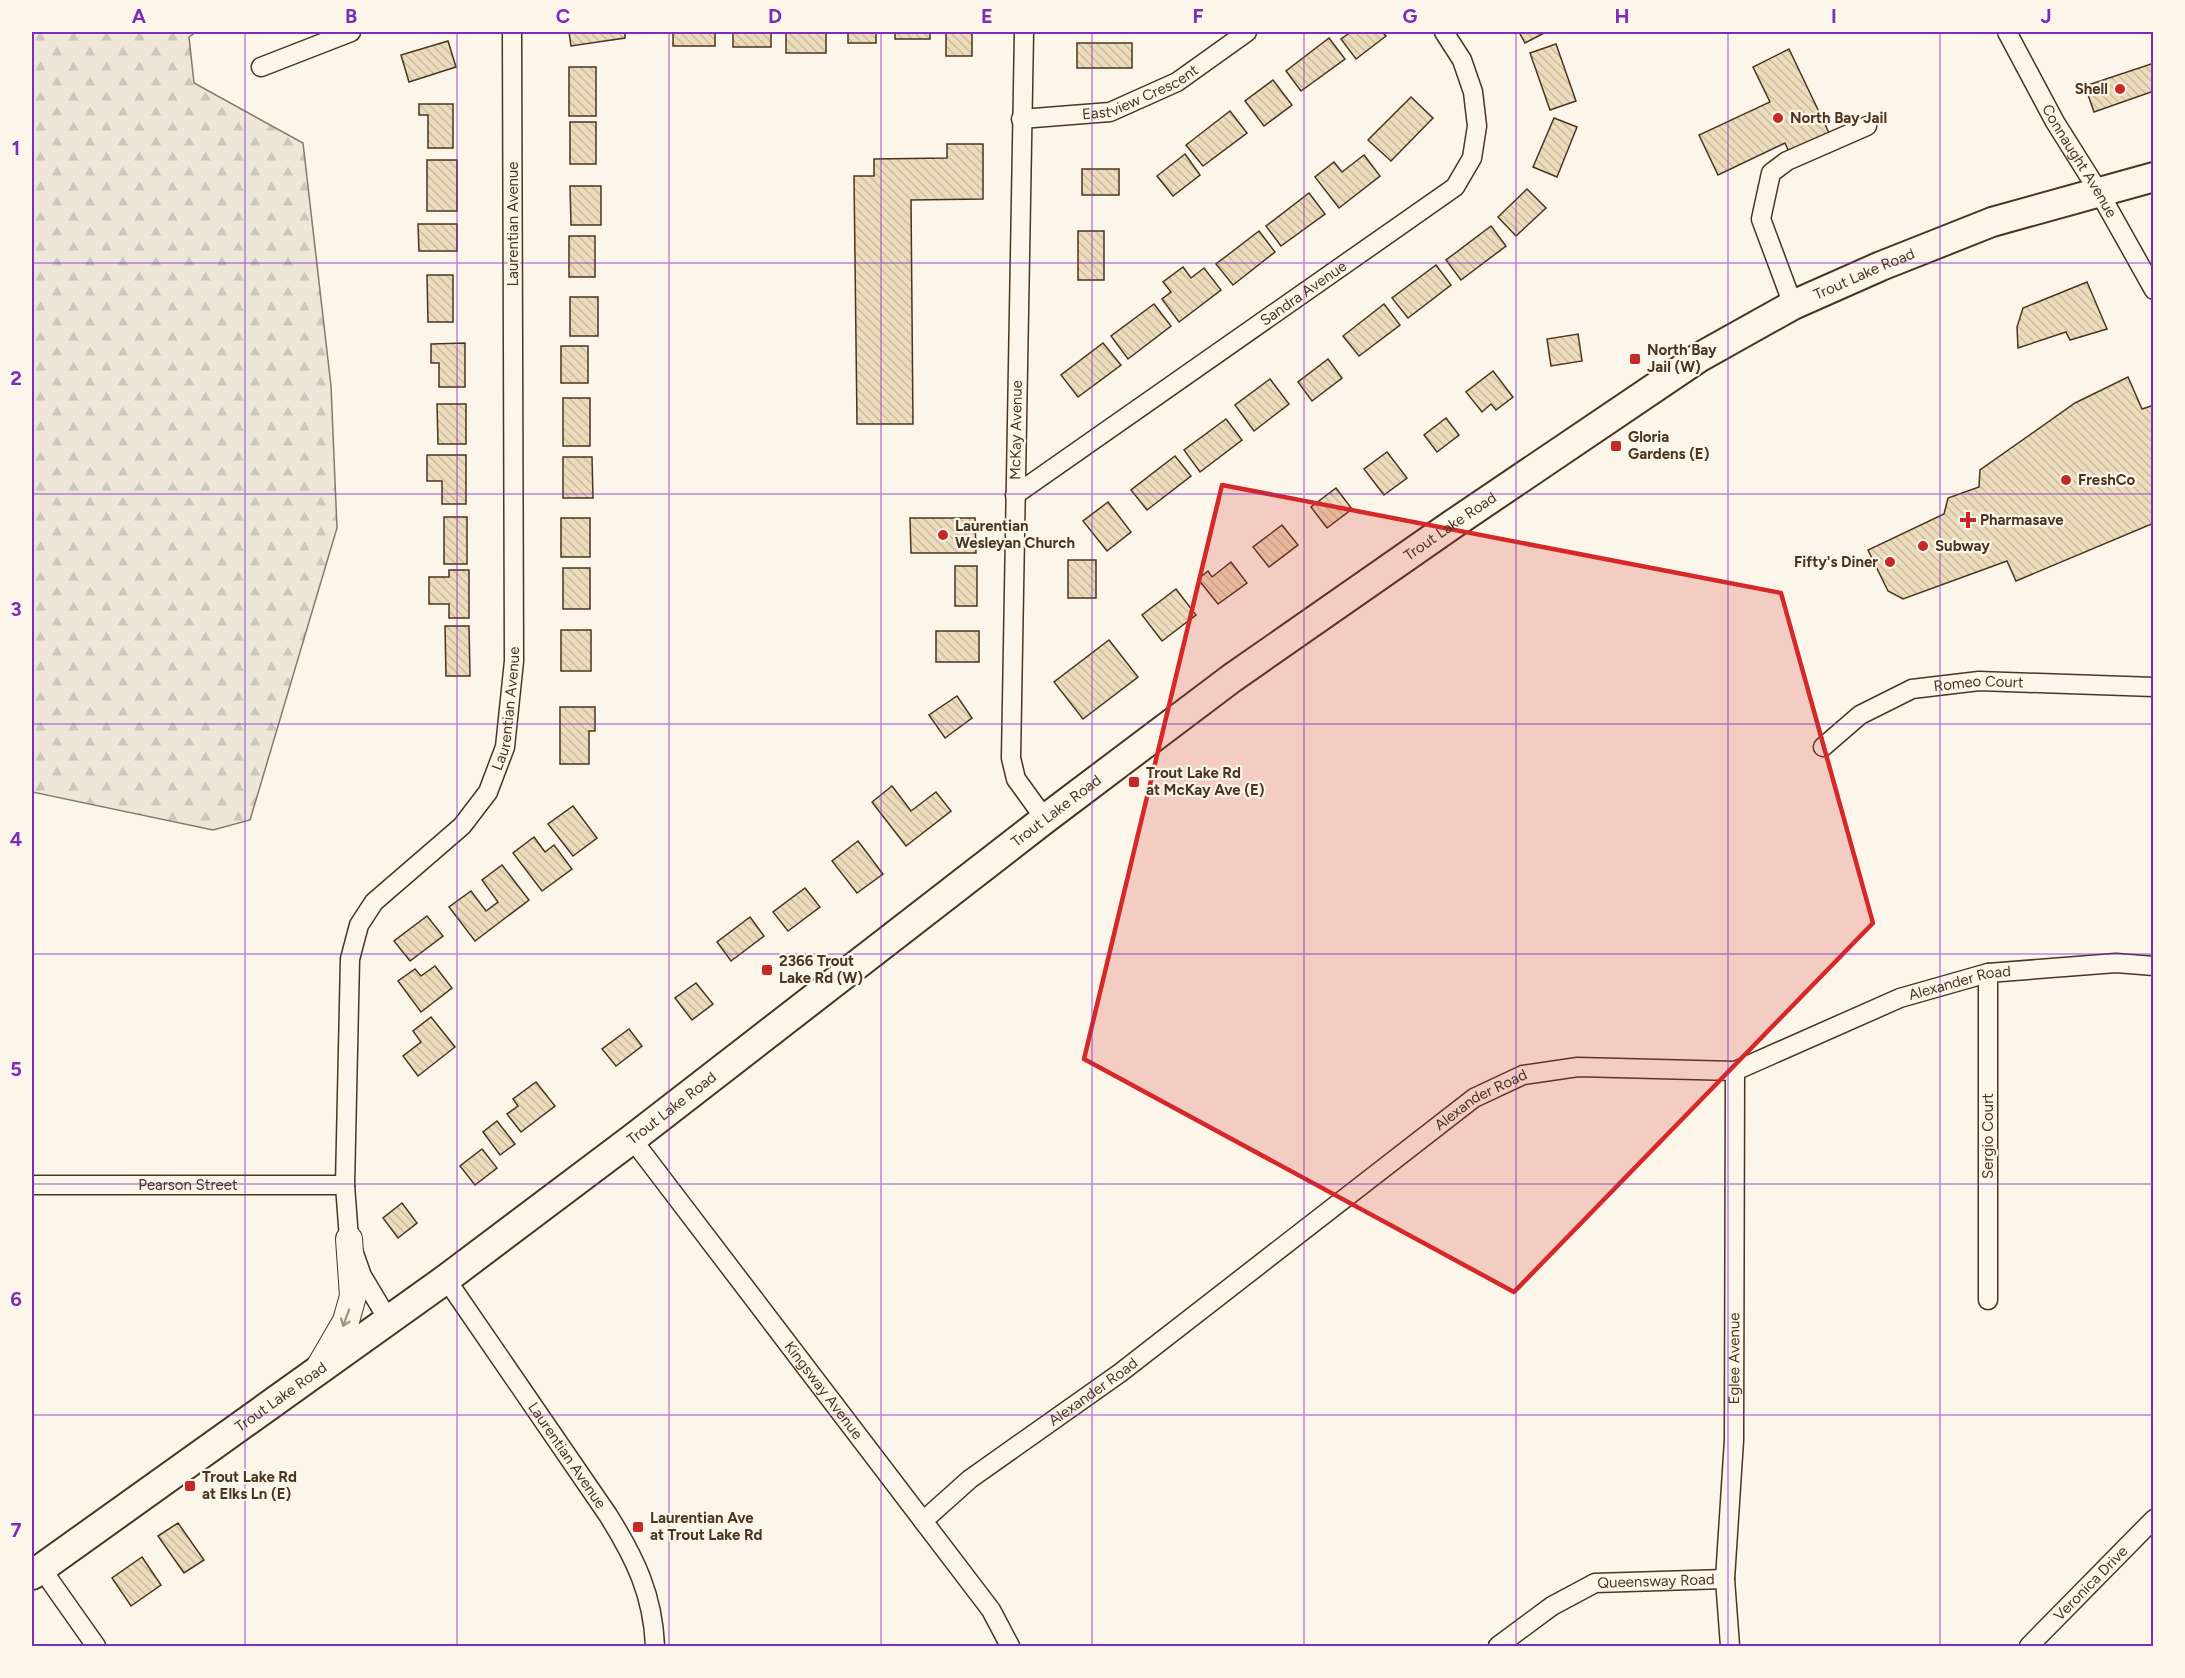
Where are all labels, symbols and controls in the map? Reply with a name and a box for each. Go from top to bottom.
text: A [132,4,147,28]
text: B [345,4,357,28]
text: C [556,4,570,28]
text: D [768,4,782,28]
text: E [981,4,993,28]
text: F [1192,4,1204,28]
text: G [1403,4,1418,28]
text: H [1615,4,1630,28]
text: I [1831,4,1837,28]
text: J [2040,4,2052,28]
street label: Eastview Crescent [1081,61,1202,123]
place label: Shell [2075,80,2108,98]
marker: Shell [2113,82,2127,96]
street label: Connaught Avenue [2038,101,2121,221]
place label: North Bay Jail [1790,109,1887,127]
marker: North Bay Jail [1771,111,1785,125]
text: 1 [12,136,20,160]
street label: Laurentian Avenue [504,161,522,287]
street label: Trout Lake Road [1811,245,1917,304]
street label: Sandra Avenue [1257,257,1350,330]
place label: North Bay Jail (W) [1647,341,1717,376]
marker: North Bay Jail (W) [1628,352,1642,366]
text: 2 [10,366,22,390]
street label: McKay Avenue [1006,380,1026,480]
place label: Gloria Gardens (E) [1628,428,1710,463]
marker: Gloria Gardens (E) [1609,439,1623,453]
place label: FreshCo [2078,471,2136,489]
marker: FreshCo [2059,473,2073,487]
street label: Trout Lake Road [1400,488,1500,564]
place label: Pharmasave [1980,511,2064,529]
marker: Pharmasave [1961,513,1975,527]
place label: Laurentian Wesleyan Church [955,517,1075,552]
marker: Laurentian Wesleyan Church [936,528,950,542]
place label: Subway [1935,537,1990,555]
marker: Subway [1916,539,1930,553]
place label: Fifty's Diner [1794,553,1878,571]
marker: Fifty's Diner [1883,555,1897,569]
text: 3 [10,597,22,621]
street label: Laurentian Avenue [488,647,523,773]
street label: Romeo Court [1933,672,2024,695]
place label: Trout Lake Rd at McKay Ave (E) [1146,764,1265,799]
street label: Trout Lake Road [1008,771,1105,851]
marker: Trout Lake Rd at McKay Ave (E) [1127,775,1141,789]
text: 4 [10,827,23,851]
place label: 2366 Trout Lake Rd (W) [779,952,863,987]
street label: Alexander Road [1907,962,2012,1004]
marker: 2366 Trout Lake Rd (W) [760,963,774,977]
text: 5 [10,1057,22,1081]
street label: Alexander Road [1431,1065,1530,1134]
street label: Trout Lake Road [624,1068,720,1148]
street label: Sergio Court [1979,1093,1997,1179]
street label: Pearson Street [138,1176,238,1194]
text: 6 [10,1287,22,1311]
one-way arrow [340,1308,351,1326]
street label: Eglee Avenue [1725,1312,1743,1404]
street label: Kingsway Avenue [781,1338,867,1443]
street label: Alexander Road [1045,1354,1141,1430]
street label: Trout Lake Road [232,1358,330,1436]
street label: Laurentian Avenue [524,1399,610,1512]
place label: Trout Lake Rd at Elks Ln (E) [202,1468,297,1503]
marker: Trout Lake Rd at Elks Ln (E) [183,1479,197,1493]
place label: Laurentian Ave at Trout Lake Rd [650,1509,763,1544]
text: 7 [10,1518,22,1542]
marker: Laurentian Ave at Trout Lake Rd [631,1520,645,1534]
street label: Veronica Drive [2050,1542,2131,1624]
street label: Queensway Road [1597,1570,1715,1592]

